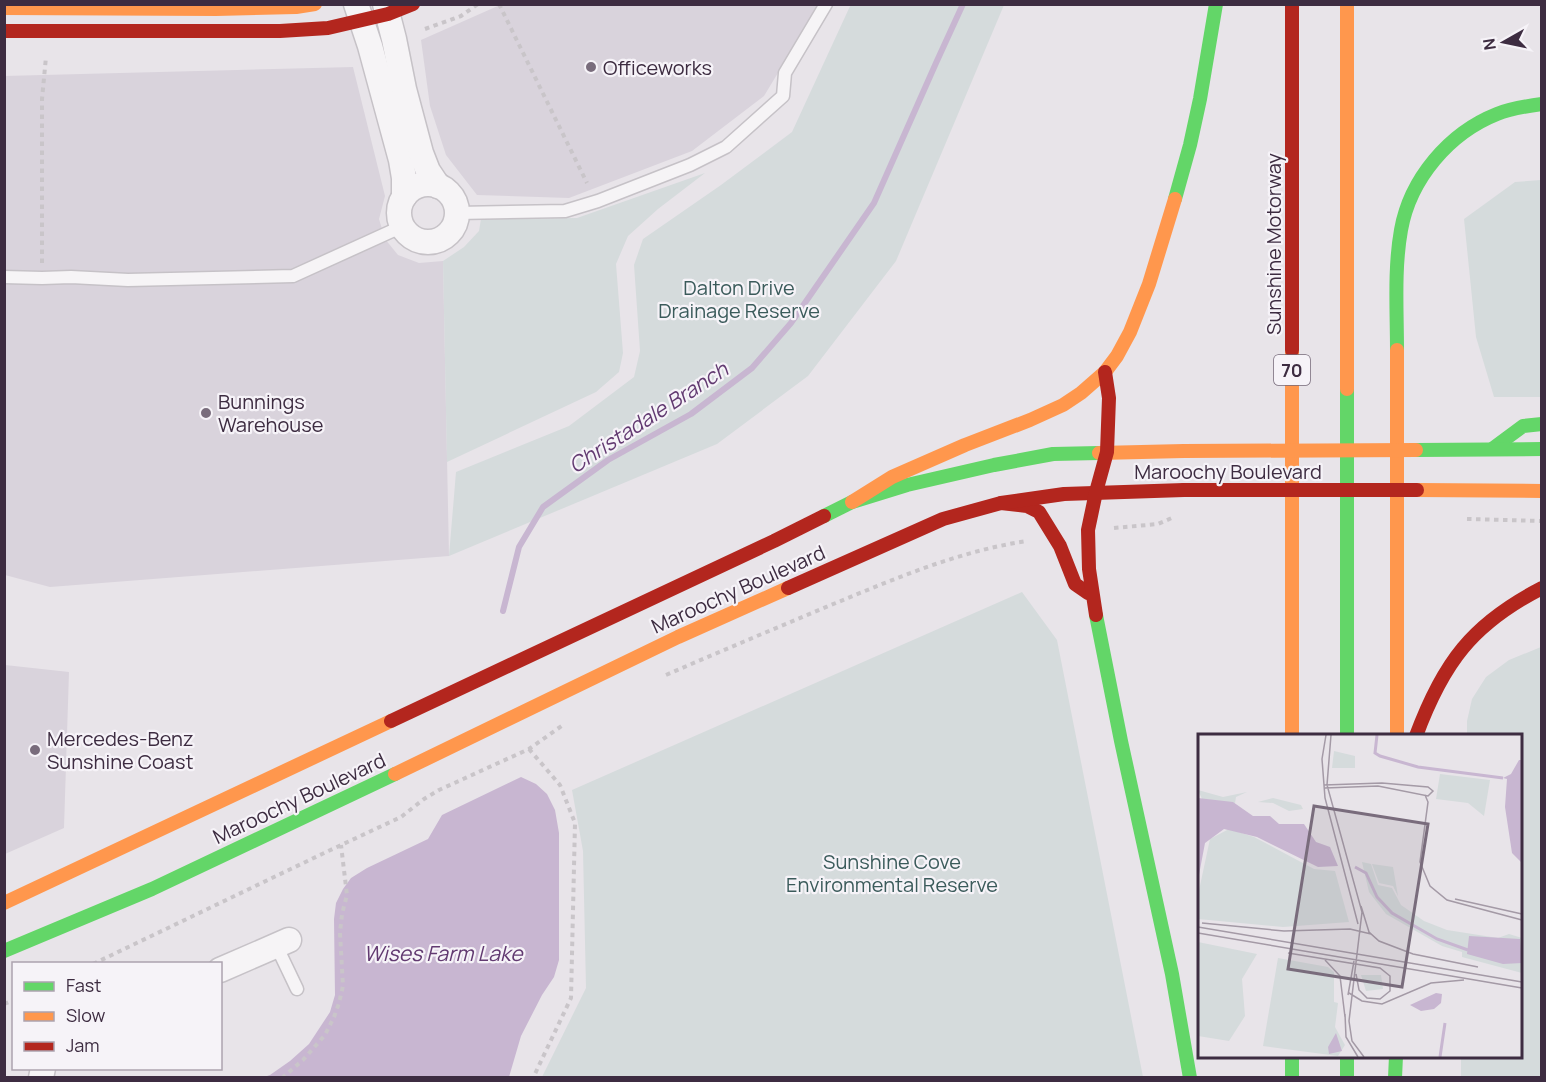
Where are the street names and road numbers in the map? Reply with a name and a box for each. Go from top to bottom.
street label: Sunshine Motorway [1260,153,1287,335]
road number: 70 [1274,355,1310,385]
street label: Maroochy Boulevard [1134,458,1322,485]
street label: Maroochy Boulevard [647,539,829,639]
street label: Maroochy Boulevard [208,746,390,850]

